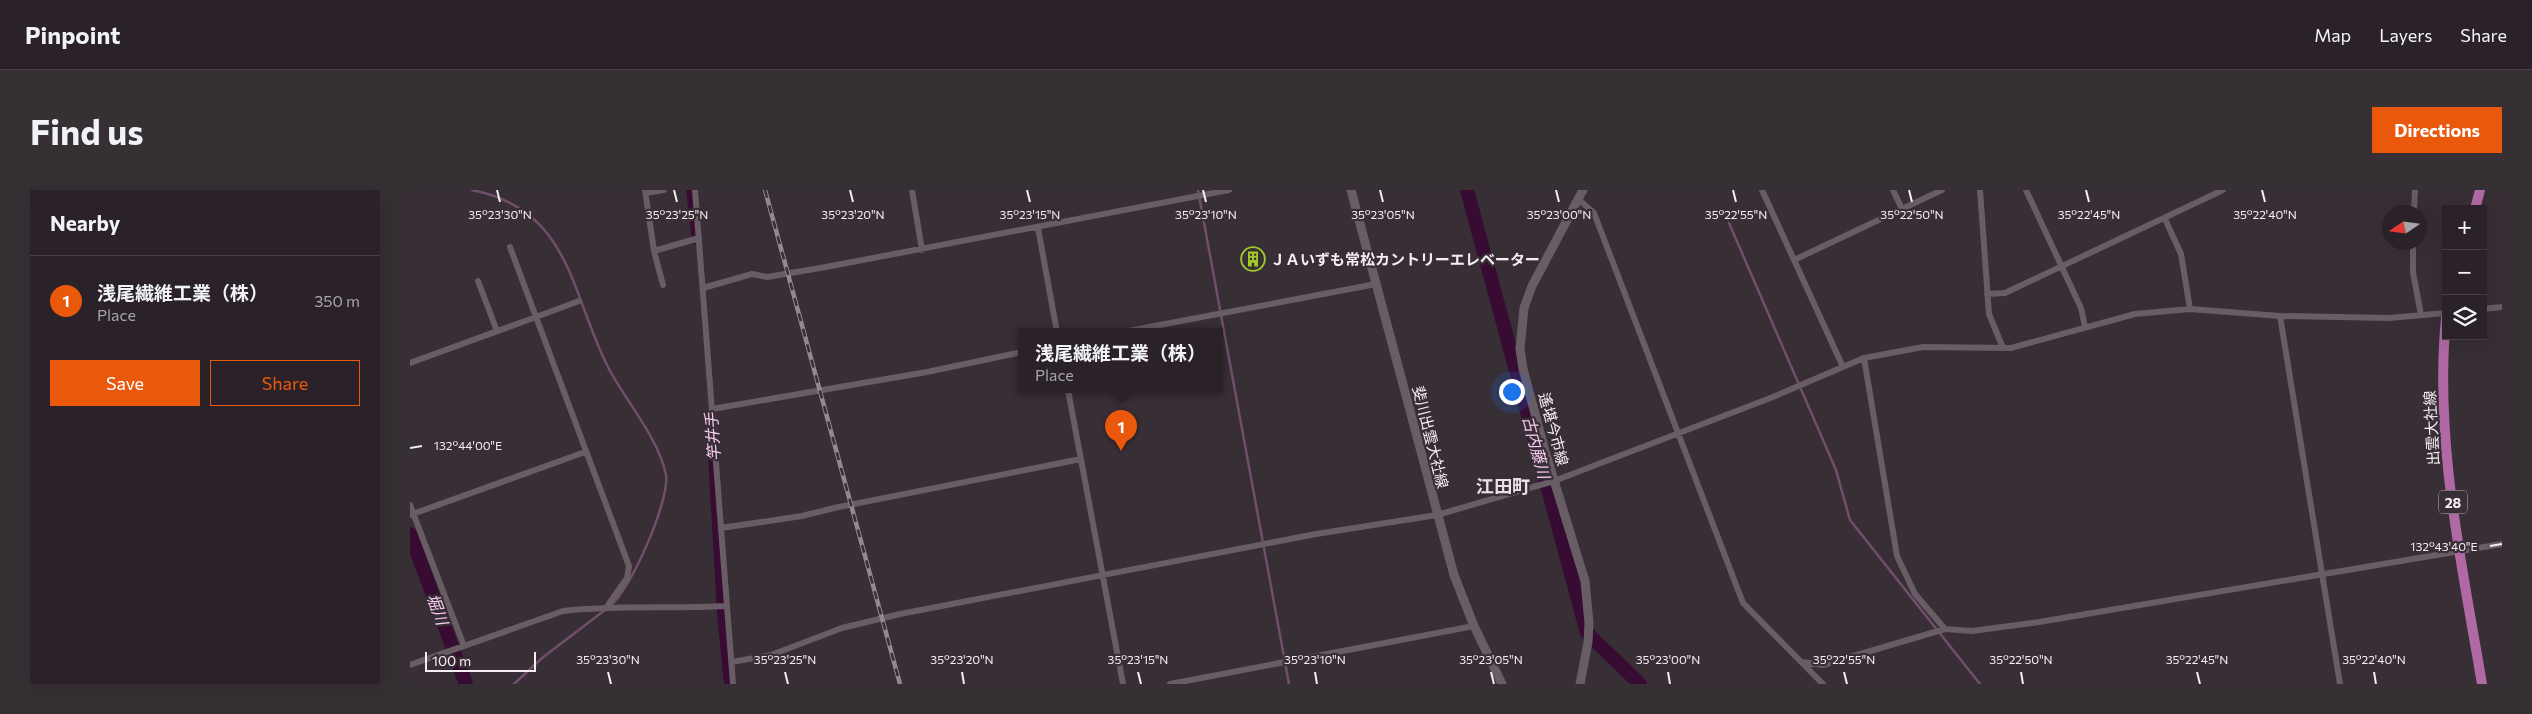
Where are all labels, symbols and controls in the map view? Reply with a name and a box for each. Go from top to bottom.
text: Pinpoint [25,20,120,49]
text: Map [2314,24,2351,46]
text: Layers [2379,24,2432,46]
text: Share [2460,24,2507,46]
button: Directions [2372,107,2502,153]
text: Find us [30,109,144,152]
north arrow [2382,205,2427,250]
map controls [2442,205,2487,340]
button: + [2442,205,2487,250]
text: 35°23'30"N [468,207,532,221]
text: 35°23'25"N [646,207,708,221]
text: 35°23'20"N [821,207,885,221]
text: 35°23'15"N [1000,207,1060,221]
text: 35°23'10"N [1175,207,1237,221]
text: 35°23'05"N [1351,207,1415,221]
text: 35°23'00"N [1527,207,1591,221]
text: 35°22'55"N [1705,207,1767,221]
text: 35°22'50"N [1880,207,1944,221]
text: 35°22'45"N [2058,207,2120,221]
text: 35°22'40"N [2233,207,2297,221]
text: Nearby [50,210,120,235]
building icon: ＪＡいずも常松カントリーエレベーター [1240,246,1266,272]
place label: ＪＡいずも常松カントリーエレベーター [1270,250,1540,268]
button: − [2442,250,2487,295]
text: 浅尾繊維工業（株） [97,281,268,304]
text: 1 [62,291,70,310]
text: 350 m [314,291,360,310]
button: layers [2442,295,2487,340]
text: Place [97,305,136,324]
popup [1018,328,1223,393]
text: 浅尾繊維工業（株） [1035,341,1206,364]
button: Save [50,360,200,406]
button: Share [210,360,360,406]
text: Place [1035,365,1074,384]
your location [1499,379,1525,405]
street label: 斐川出雲大社線 [1410,384,1452,490]
street label: 遙堪今市線 [1536,390,1572,468]
street label: 出雲大社線 [2420,390,2442,466]
pin: 1 [1105,410,1137,451]
water label: 竿井手 [701,411,723,462]
water label: 古内藤川 [1520,414,1555,482]
text: 132°44'00"E [434,438,502,452]
district label: 江田町 [1476,475,1530,497]
road number: 28 [2439,490,2467,514]
text: 132°43'40"E [2410,539,2478,553]
water label: 堀川 [424,591,453,629]
scale bar [425,649,536,672]
text: 100 m [432,652,471,669]
text: 35°23'30"N [576,652,640,666]
text: 35°23'25"N [754,652,816,666]
text: 35°23'20"N [930,652,994,666]
text: 35°23'15"N [1108,652,1168,666]
text: 35°23'10"N [1284,652,1346,666]
text: 35°23'05"N [1459,652,1523,666]
text: 35°23'00"N [1636,652,1700,666]
text: 35°22'55"N [1813,652,1875,666]
text: 35°22'50"N [1989,652,2053,666]
text: 35°22'45"N [2166,652,2228,666]
text: 35°22'40"N [2342,652,2406,666]

